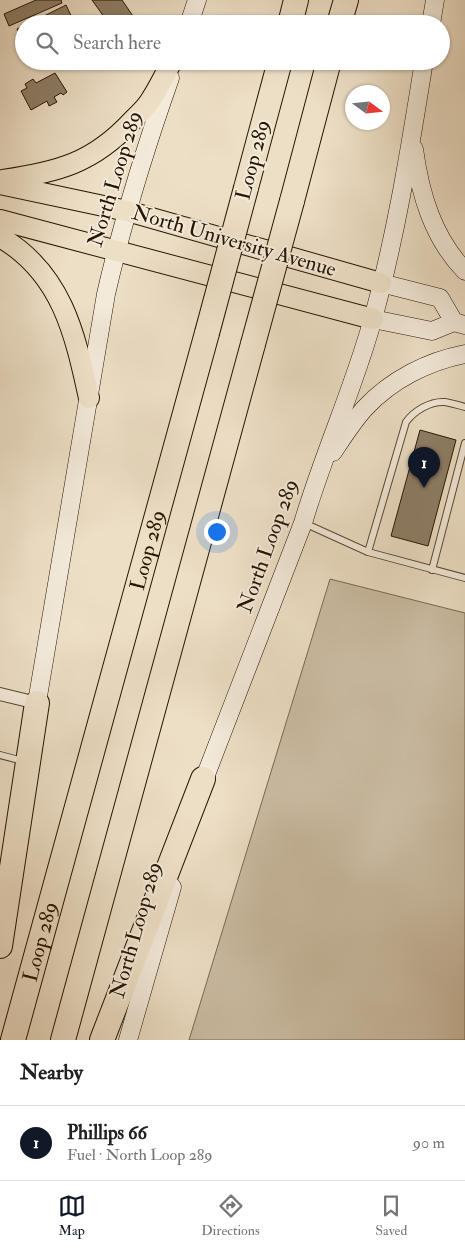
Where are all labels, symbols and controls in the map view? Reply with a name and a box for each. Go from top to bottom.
search box [15,15,450,70]
icon: search [33,29,61,57]
text: Search here [73,31,161,55]
north arrow [345,85,390,130]
street label: North Loop 289 [82,108,148,250]
street label: Loop 289 [229,117,277,203]
street label: North University Avenue [129,199,339,283]
pin: 1 [408,447,440,488]
street label: North Loop 289 [231,475,305,617]
street label: Loop 289 [124,507,171,593]
your location [204,519,230,545]
street label: North Loop 289 [104,859,168,1001]
street label: Loop 289 [16,899,64,985]
text: Nearby [20,1059,83,1086]
text: Phillips 66 [67,1121,147,1145]
text: 1 [33,1133,39,1153]
text: 90 m [413,1133,445,1153]
text: Fuel · North Loop 289 [67,1145,213,1165]
tab: Map [58,1192,86,1239]
tab: Directions [201,1192,260,1239]
tab: Saved [375,1192,407,1239]

